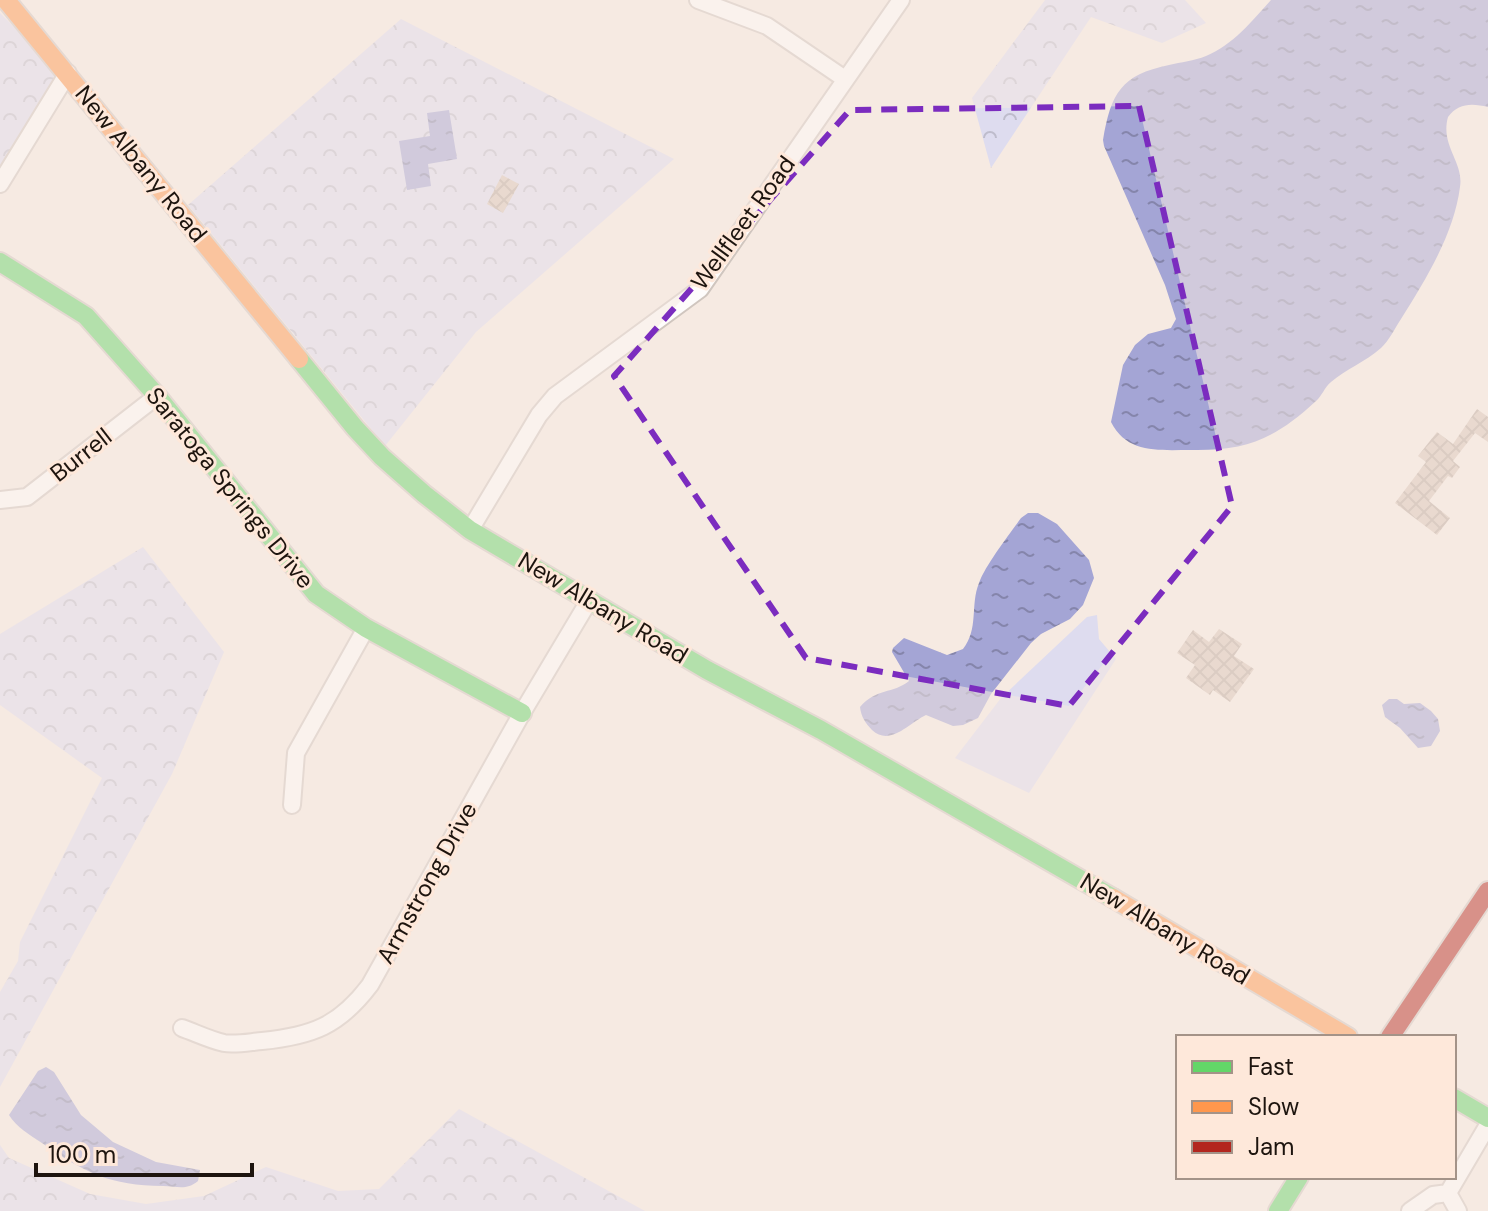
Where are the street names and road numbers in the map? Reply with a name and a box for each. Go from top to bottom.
street label: New Albany Road [69,79,214,248]
street label: Wellfleet Road [684,150,802,296]
street label: Saratoga Springs Drive [140,381,321,595]
street label: Burrell [44,421,118,488]
street label: New Albany Road [513,545,694,671]
street label: Armstrong Drive [369,796,484,969]
street label: New Albany Road [1075,866,1256,992]

